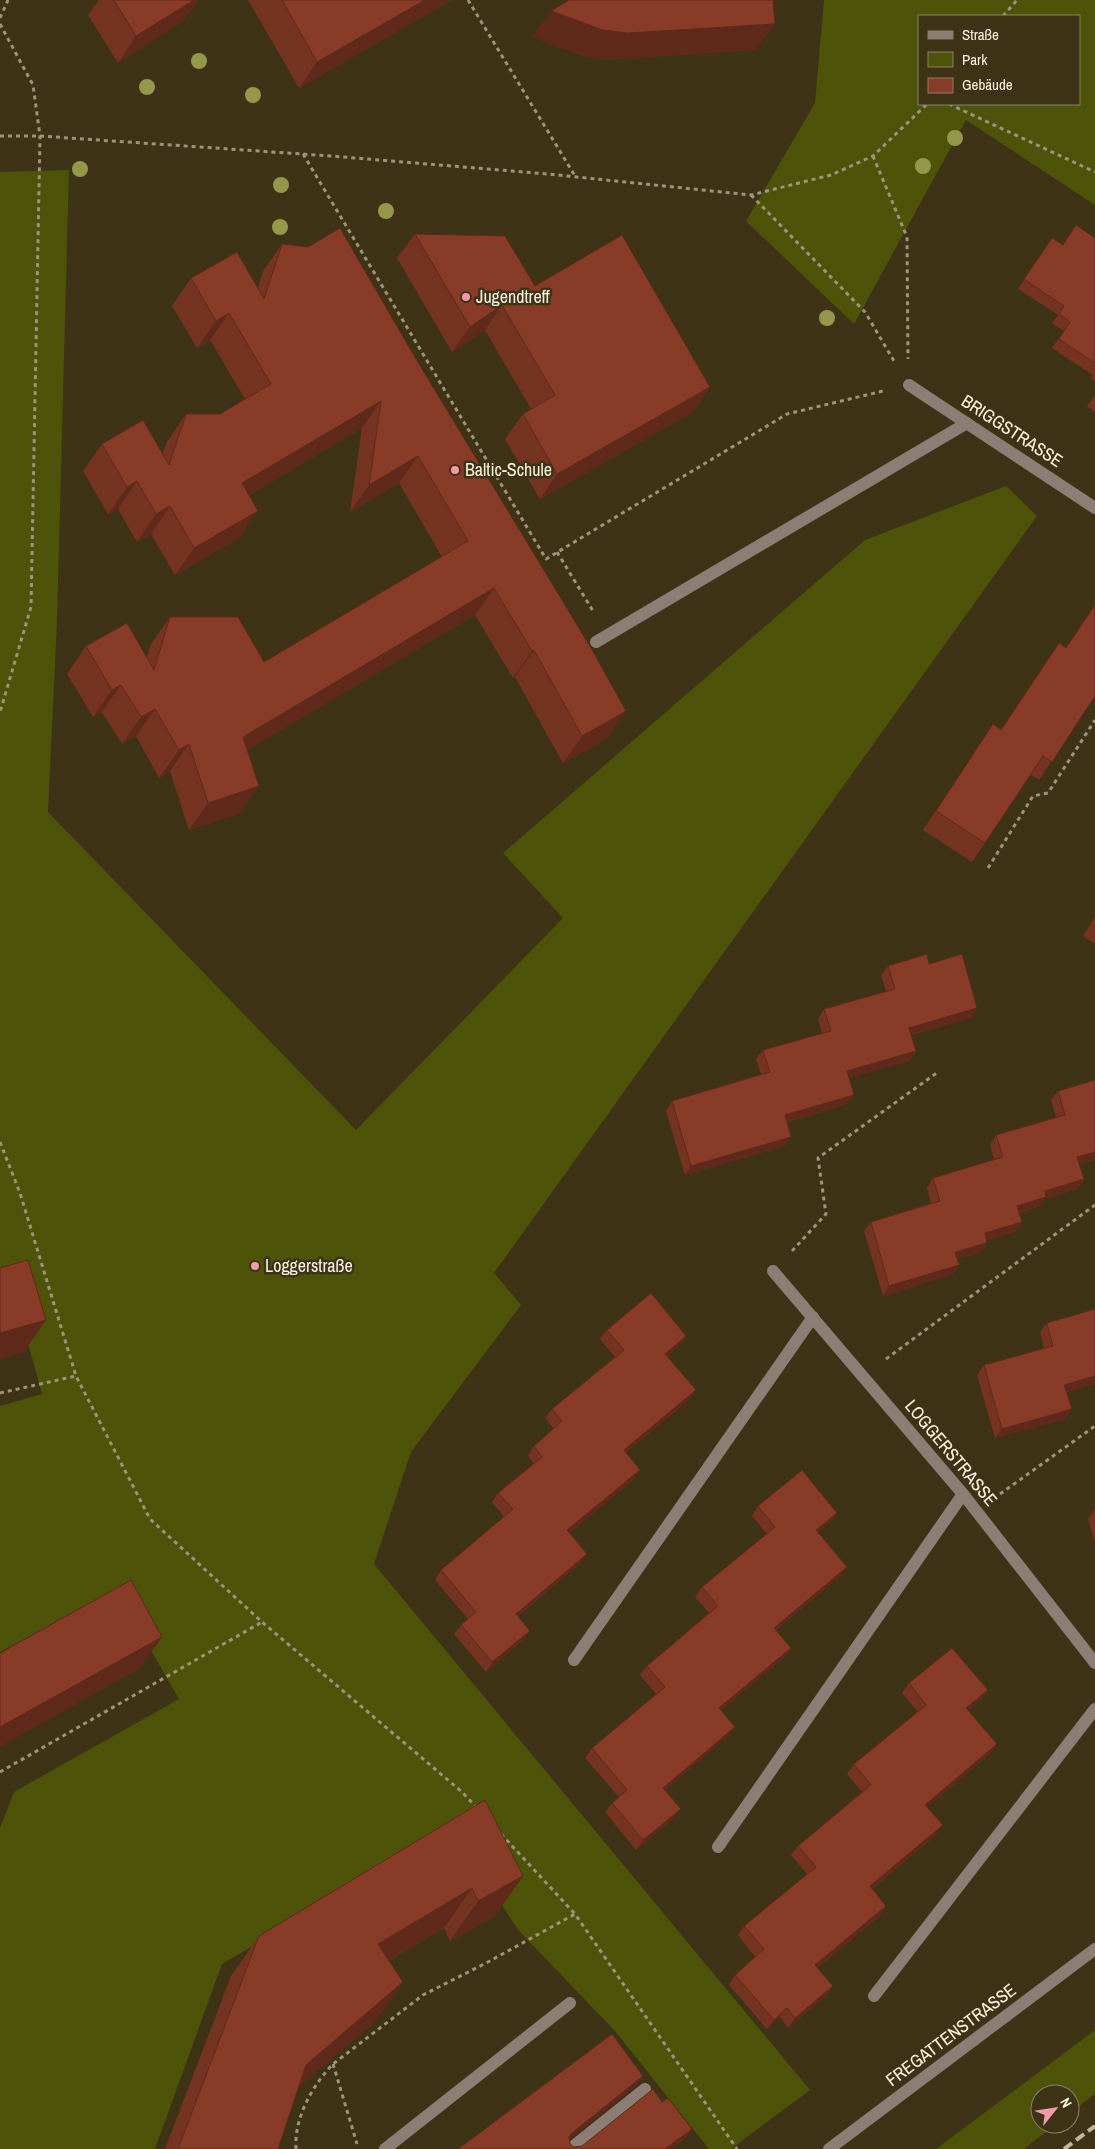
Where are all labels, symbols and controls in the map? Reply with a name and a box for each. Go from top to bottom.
legend [918,15,1080,105]
text: Straße [962,24,999,45]
text: Park [962,49,988,70]
text: Gebäude [962,74,1013,95]
place label: Jugendtreff [476,284,550,309]
marker: Jugendtreff [460,291,472,303]
street label: BRIGGSTRASSE [957,388,1068,473]
place label: Baltic-Schule [465,457,552,482]
marker: Baltic-Schule [449,464,461,476]
place label: Loggerstraße [265,1253,353,1278]
marker: Loggerstraße [249,1260,261,1272]
street label: LOGGERSTRASSE [899,1394,1003,1511]
street label: FREGATTENSTRASSE [880,1977,1021,2092]
north arrow [1030,2084,1080,2134]
text: N [1056,2094,1076,2111]

